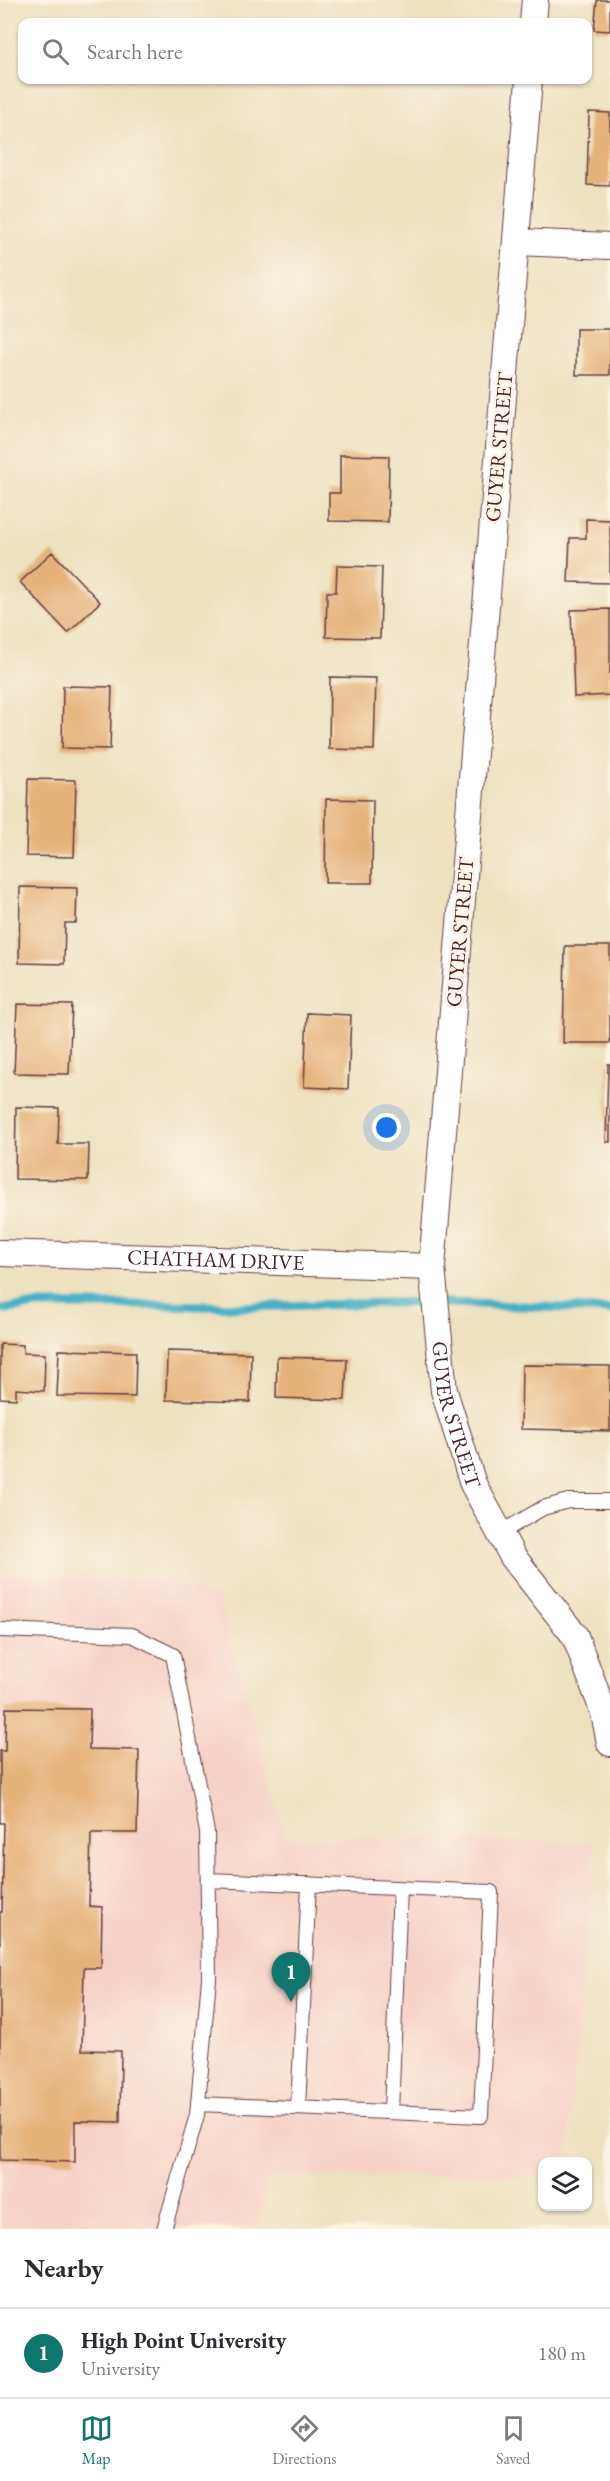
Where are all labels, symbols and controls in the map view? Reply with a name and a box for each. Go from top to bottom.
search box [18,18,592,84]
icon: search [39,35,72,68]
text: Search here [87,37,182,66]
street label: GUYER STREET [478,370,519,523]
street label: GUYER STREET [439,855,480,1008]
your location [372,1113,401,1142]
street label: CHATHAM DRIVE [127,1243,305,1276]
street label: GUYER STREET [426,1340,488,1492]
pin: 1 [272,1952,310,2002]
map controls [538,2157,592,2211]
button: layers [538,2157,592,2211]
text: Nearby [24,2251,104,2285]
text: High Point University [81,2326,286,2355]
text: 1 [38,2340,49,2366]
text: 180 m [538,2340,586,2366]
text: University [81,2355,160,2381]
tab: Map [80,2412,113,2469]
tab: Directions [272,2412,337,2469]
tab: Saved [496,2412,530,2469]

